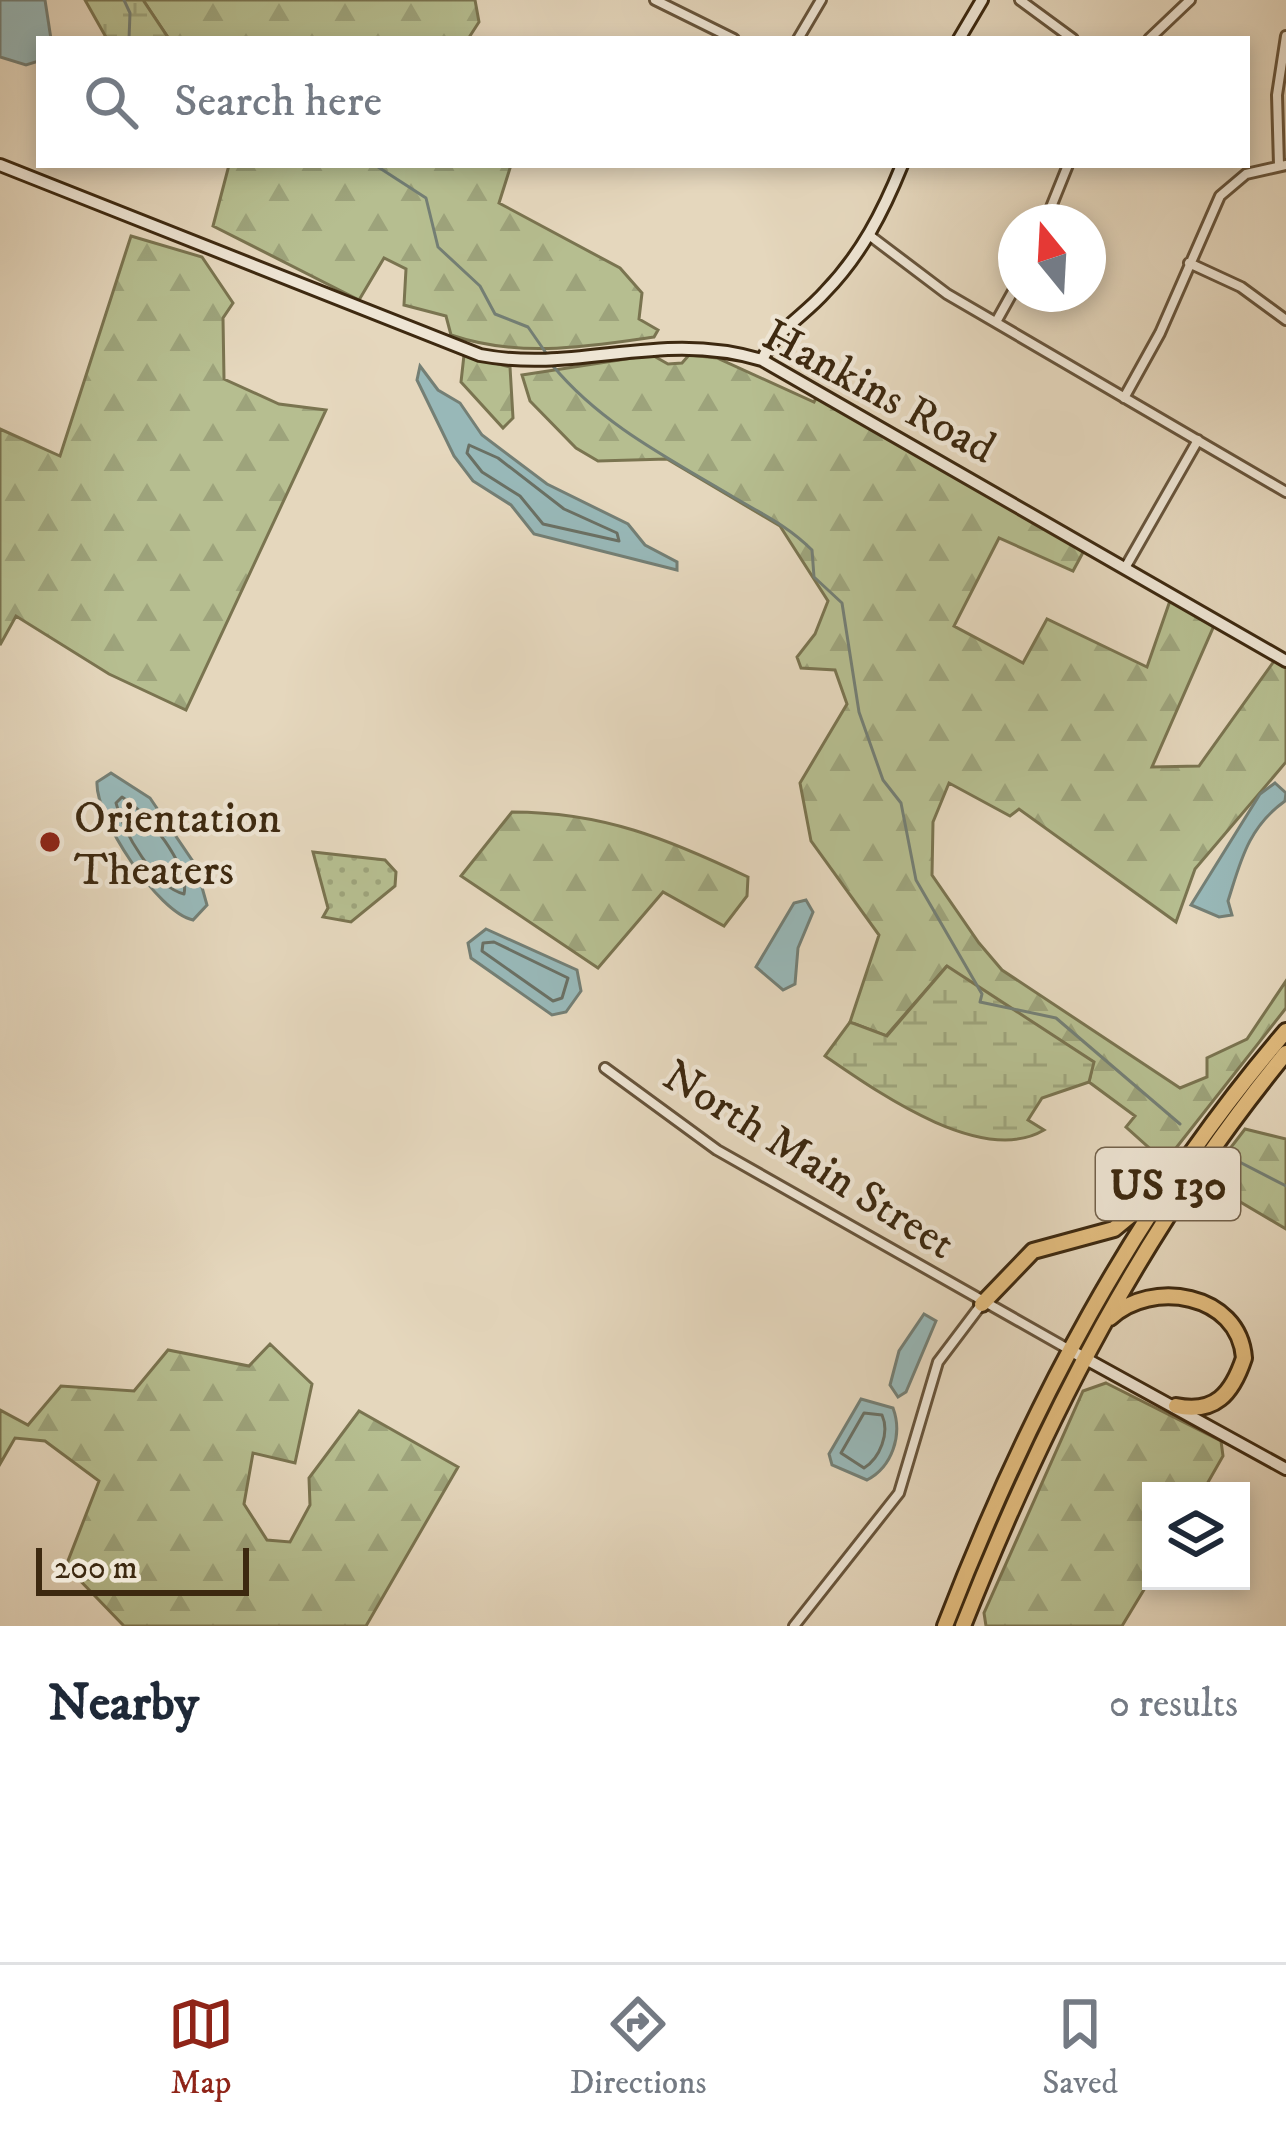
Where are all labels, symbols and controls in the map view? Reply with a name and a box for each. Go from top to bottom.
search box [36,36,1250,168]
icon: search [78,69,144,135]
text: Search here [174,74,382,130]
north arrow [998,204,1106,312]
street label: Hankins Road [753,308,1005,478]
place label: Orientation Theaters [74,791,281,899]
marker: Orientation Theaters [37,829,63,855]
street label: North Main Street [652,1048,965,1273]
road number: US 130 [1096,1148,1240,1220]
map controls [1142,1482,1250,1590]
button: layers [1142,1482,1250,1590]
scale bar [36,1542,249,1595]
text: 200 m [54,1548,138,1589]
text: Nearby [48,1672,199,1736]
text: 0 results [1109,1680,1238,1729]
tab: Map [168,1991,234,2104]
tab: Directions [570,1991,706,2104]
tab: Saved [1042,1991,1118,2104]

